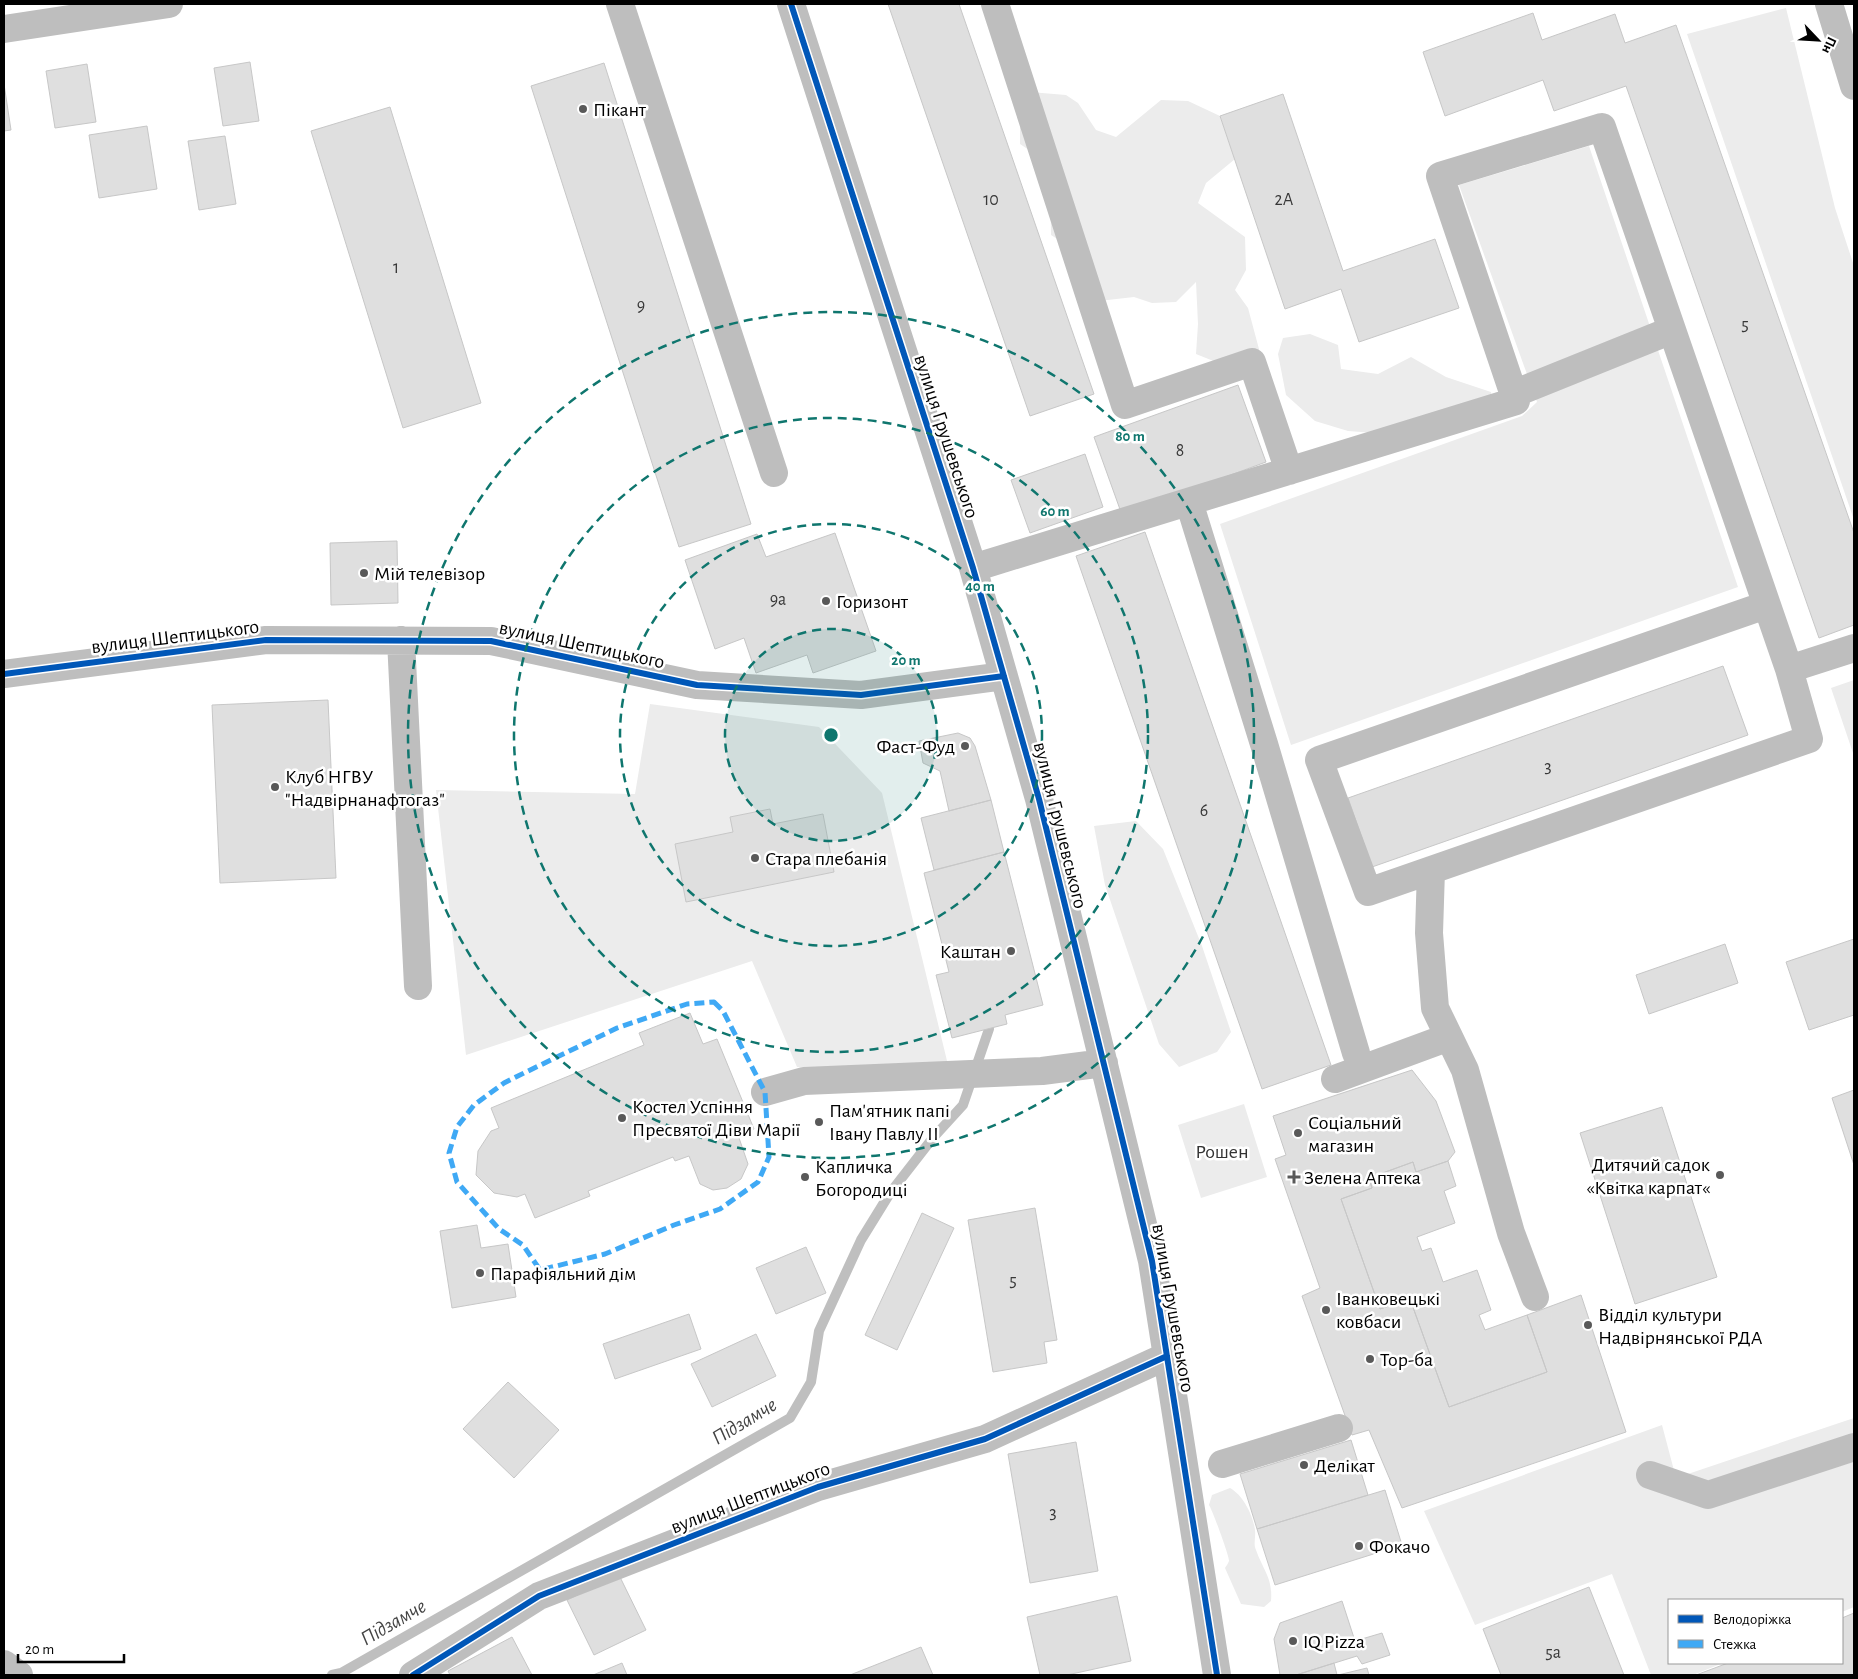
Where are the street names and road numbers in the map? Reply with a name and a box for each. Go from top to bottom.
street label: вулиця Грушевського [910,352,982,521]
street label: вулиця Шептицького [90,617,260,657]
street label: вулиця Шептицького [497,618,666,672]
street label: вулиця Грушевського [1030,740,1090,911]
street label: вулиця Грушевського [1148,1222,1198,1394]
street label: вулиця Шептицького [668,1458,833,1538]

